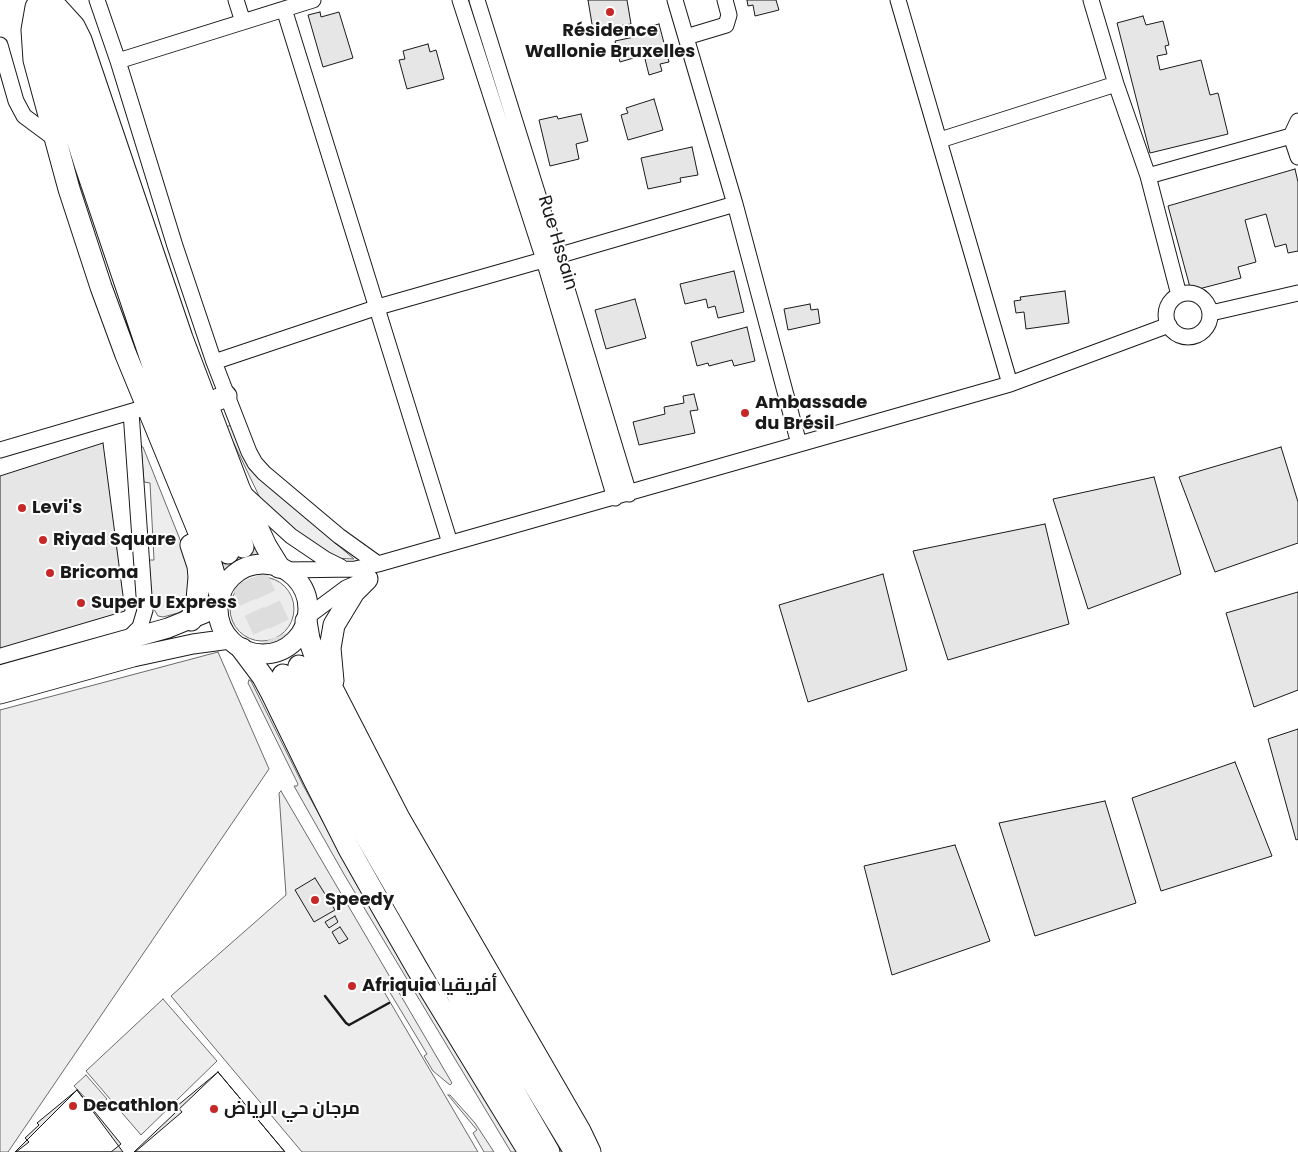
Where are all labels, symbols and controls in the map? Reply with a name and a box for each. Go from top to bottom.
marker: Résidence Wallonie Bruxelles [604,6,616,18]
place label: Résidence Wallonie Bruxelles [525,20,695,62]
street label: Rue Hssain [532,193,582,293]
place label: Ambassade du Brésil [755,392,867,434]
marker: Ambassade du Brésil [739,407,751,419]
place label: Levi's [32,497,82,519]
marker: Levi's [16,502,28,514]
place label: Riyad Square [53,529,176,551]
marker: Riyad Square [37,534,49,546]
place label: Bricoma [60,562,139,584]
marker: Bricoma [44,567,56,579]
place label: Super U Express [91,592,237,614]
marker: Super U Express [75,597,87,609]
place label: Speedy [325,889,394,911]
marker: Speedy [309,894,321,906]
place label: Afriquia أفريقيا [362,975,497,997]
marker: Afriquia أفريقيا [346,980,358,992]
place label: Decathlon [83,1095,179,1117]
place label: مرجان حي الرياض [224,1098,360,1120]
marker: Decathlon [67,1100,79,1112]
marker: مرجان حي الرياض [208,1103,220,1115]

